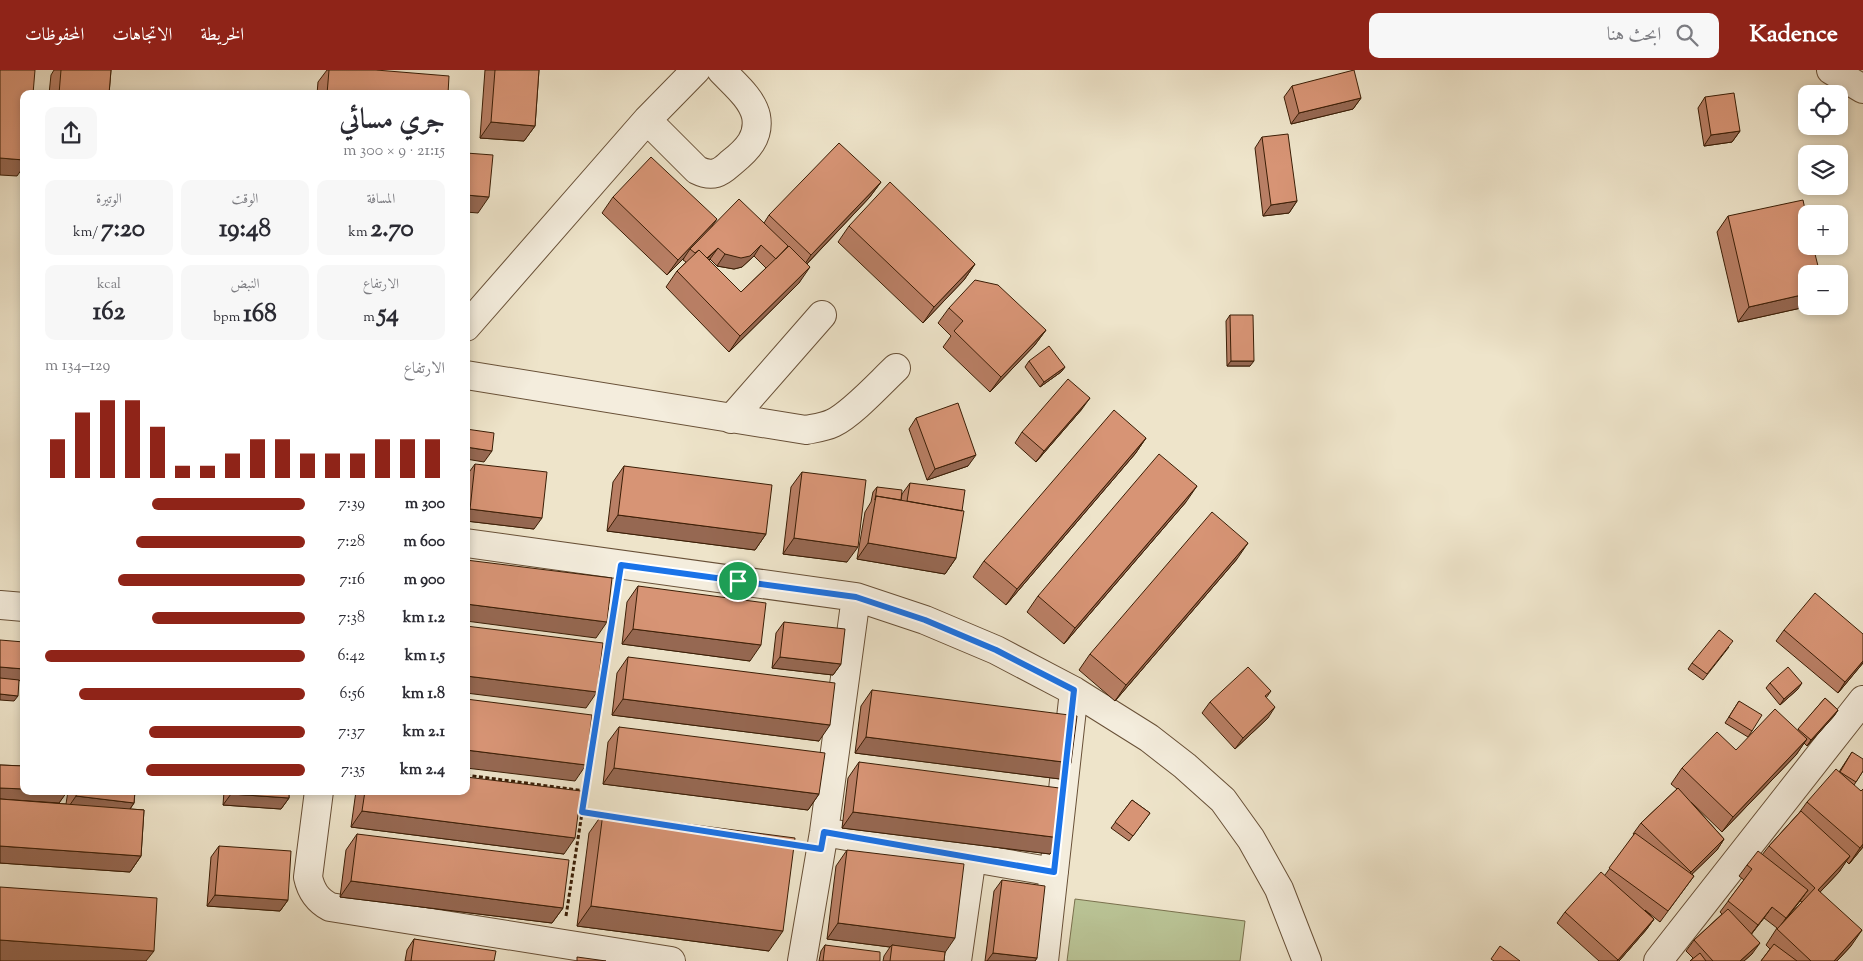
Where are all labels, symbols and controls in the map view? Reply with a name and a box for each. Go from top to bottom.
search box [1369,13,1719,58]
text: Kadence [1749,18,1838,52]
icon: search [1673,21,1701,49]
text: ابحث هنا [1607,22,1661,49]
text: المحفوظات [25,23,84,49]
text: الاتجاهات [112,23,172,49]
text: الخريطة [200,23,244,49]
map controls [1798,85,1848,315]
button: locate [1798,85,1848,135]
text: جري مسائي [339,101,445,141]
button: share [45,107,97,159]
text: 21:15 · 9 × 300 m [343,140,445,163]
button: layers [1798,145,1848,195]
text: الوتيرة [96,190,122,210]
text: الوقت [232,190,258,210]
text: المسافة [367,190,395,210]
button: + [1798,205,1848,255]
text: 7:20 [101,212,145,248]
text: 19:48 [219,212,271,248]
text: 2.70 [370,212,414,248]
text: /km [73,223,101,243]
text: km [348,223,370,243]
button: − [1798,265,1848,315]
text: kcal [97,275,121,295]
text: النبض [231,275,259,295]
text: الارتفاع [363,275,399,295]
text: 162 [93,295,125,331]
text: 168 [243,297,277,333]
text: 54 [378,297,399,333]
text: bpm [213,308,243,328]
text: m [363,308,378,328]
text: 129–134 m [45,355,110,378]
text: الارتفاع [403,358,445,381]
text: 7:39 [339,493,365,516]
text: 300 m [405,493,445,516]
text: 7:28 [337,531,365,554]
text: 600 m [403,531,445,554]
pin [717,560,759,602]
icon: arrive [724,567,752,595]
text: 7:16 [339,569,365,592]
text: 900 m [404,569,445,592]
text: 7:38 [338,607,365,630]
text: 1.2 km [403,607,445,630]
text: 6:42 [337,645,365,668]
text: 1.5 km [405,645,445,668]
text: 6:56 [340,683,365,706]
text: 1.8 km [402,683,445,706]
text: 7:37 [338,721,365,744]
text: 2.1 km [403,721,445,744]
text: 7:35 [341,759,365,782]
text: 2.4 km [400,759,445,782]

